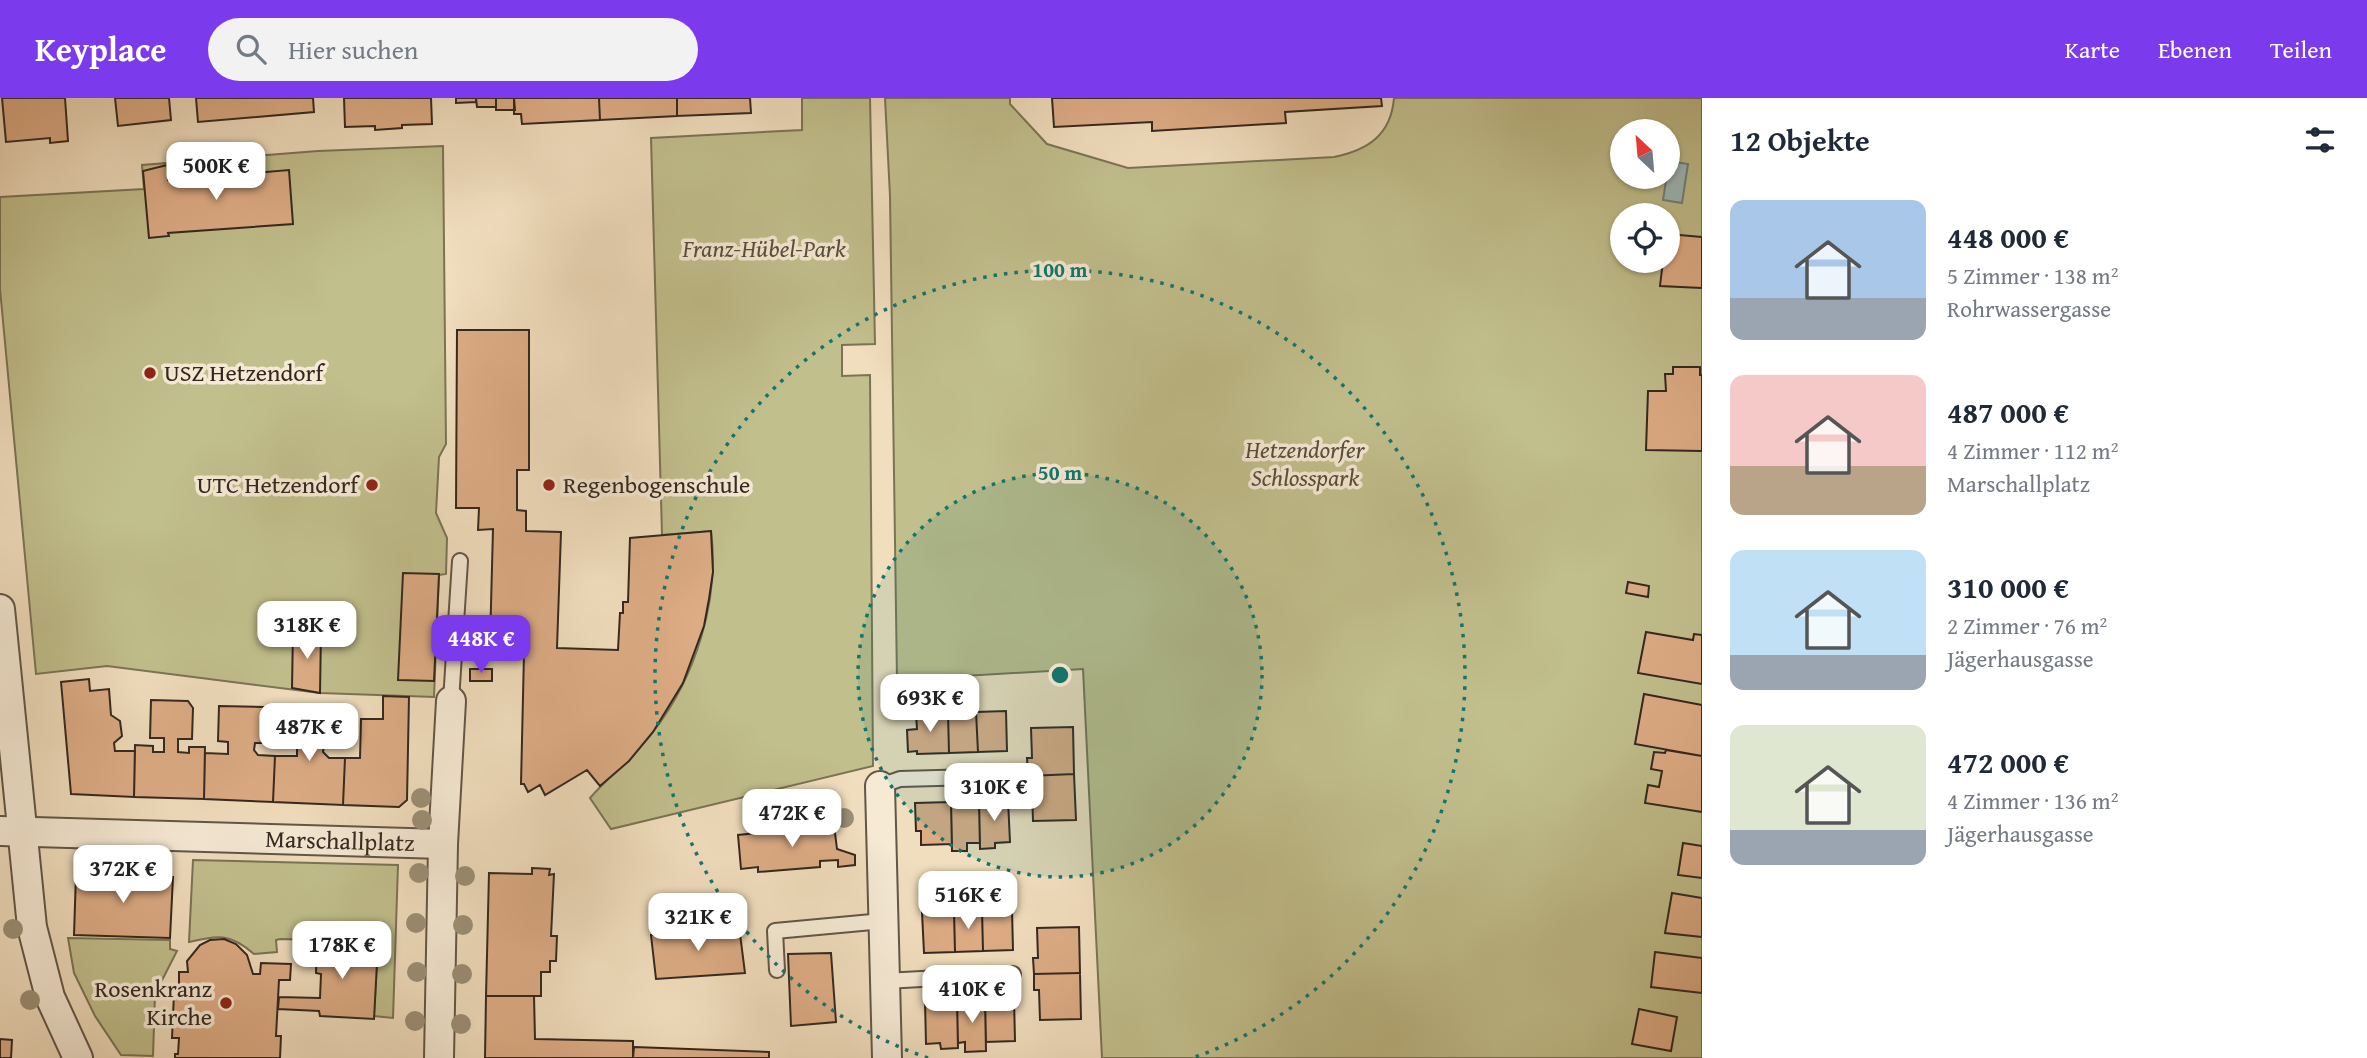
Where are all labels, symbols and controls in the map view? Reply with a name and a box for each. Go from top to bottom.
search box [208,18,698,81]
text: Keyplace [35,25,166,73]
icon: search [232,30,270,68]
text: Hier suchen [288,30,418,69]
text: Karte [2065,32,2120,67]
text: Ebenen [2158,32,2232,67]
text: Teilen [2270,32,2332,67]
text: 12 Objekte [1730,118,1870,162]
north arrow [1610,119,1680,189]
map controls [1610,119,1680,273]
icon: filters [2301,121,2339,159]
pin: 500K € [159,142,273,202]
text: 500K € [182,148,250,181]
button: locate [1610,203,1680,273]
text: 448 000 € [1947,215,2069,259]
icon: home [1786,228,1870,312]
park label: Franz-Hübel-Park [681,231,846,266]
text: 100 m [1032,254,1088,285]
text: 5 Zimmer · 138 m² [1947,259,2118,292]
text: Rohrwassergasse [1947,292,2111,325]
place label: USZ Hetzendorf [164,355,325,390]
marker: USZ Hetzendorf [142,365,158,381]
text: 487 000 € [1947,390,2069,434]
icon: home [1786,403,1870,487]
park label: Hetzendorfer Schlosspark [1244,432,1366,495]
text: 4 Zimmer · 112 m² [1947,434,2118,467]
text: 50 m [1038,457,1082,488]
place label: UTC Hetzendorf [197,467,360,502]
place label: Regenbogenschule [563,467,750,502]
text: Marschallplatz [1947,467,2090,500]
marker: UTC Hetzendorf [364,477,380,493]
marker: Regenbogenschule [541,477,557,493]
text: 310 000 € [1947,565,2069,609]
icon: home [1786,578,1870,662]
pin: 318K € [250,602,364,661]
text: 318K € [273,607,341,640]
text: 2 Zimmer · 76 m² [1947,609,2107,642]
pin: 448K € [424,616,538,675]
text: 448K € [447,621,515,654]
text: Jägerhausgasse [1947,642,2094,675]
centre of rings [1048,663,1072,687]
pin: 693K € [873,674,987,734]
text: 693K € [896,680,964,713]
pin: 487K € [252,704,366,763]
text: 487K € [275,709,343,742]
text: 472 000 € [1947,740,2069,784]
icon: home [1786,753,1870,837]
pin: 310K € [937,764,1051,823]
text: 310K € [960,769,1028,802]
text: 4 Zimmer · 136 m² [1947,784,2118,817]
pin: 472K € [735,790,849,849]
text: 472K € [758,795,826,828]
text: Jägerhausgasse [1947,817,2094,850]
street label: Marschallplatz [265,821,415,860]
pin: 372K € [66,846,180,905]
text: 372K € [89,851,157,884]
pin: 516K € [911,872,1025,931]
text: 516K € [934,877,1002,910]
pin: 321K € [641,894,755,953]
text: 321K € [664,899,732,932]
pin: 178K € [285,922,399,981]
text: 178K € [308,927,376,960]
pin: 410K € [915,965,1029,1025]
place label: Rosenkranz Kirche [95,971,212,1034]
text: 410K € [938,971,1006,1004]
marker: Rosenkranz Kirche [218,995,234,1011]

